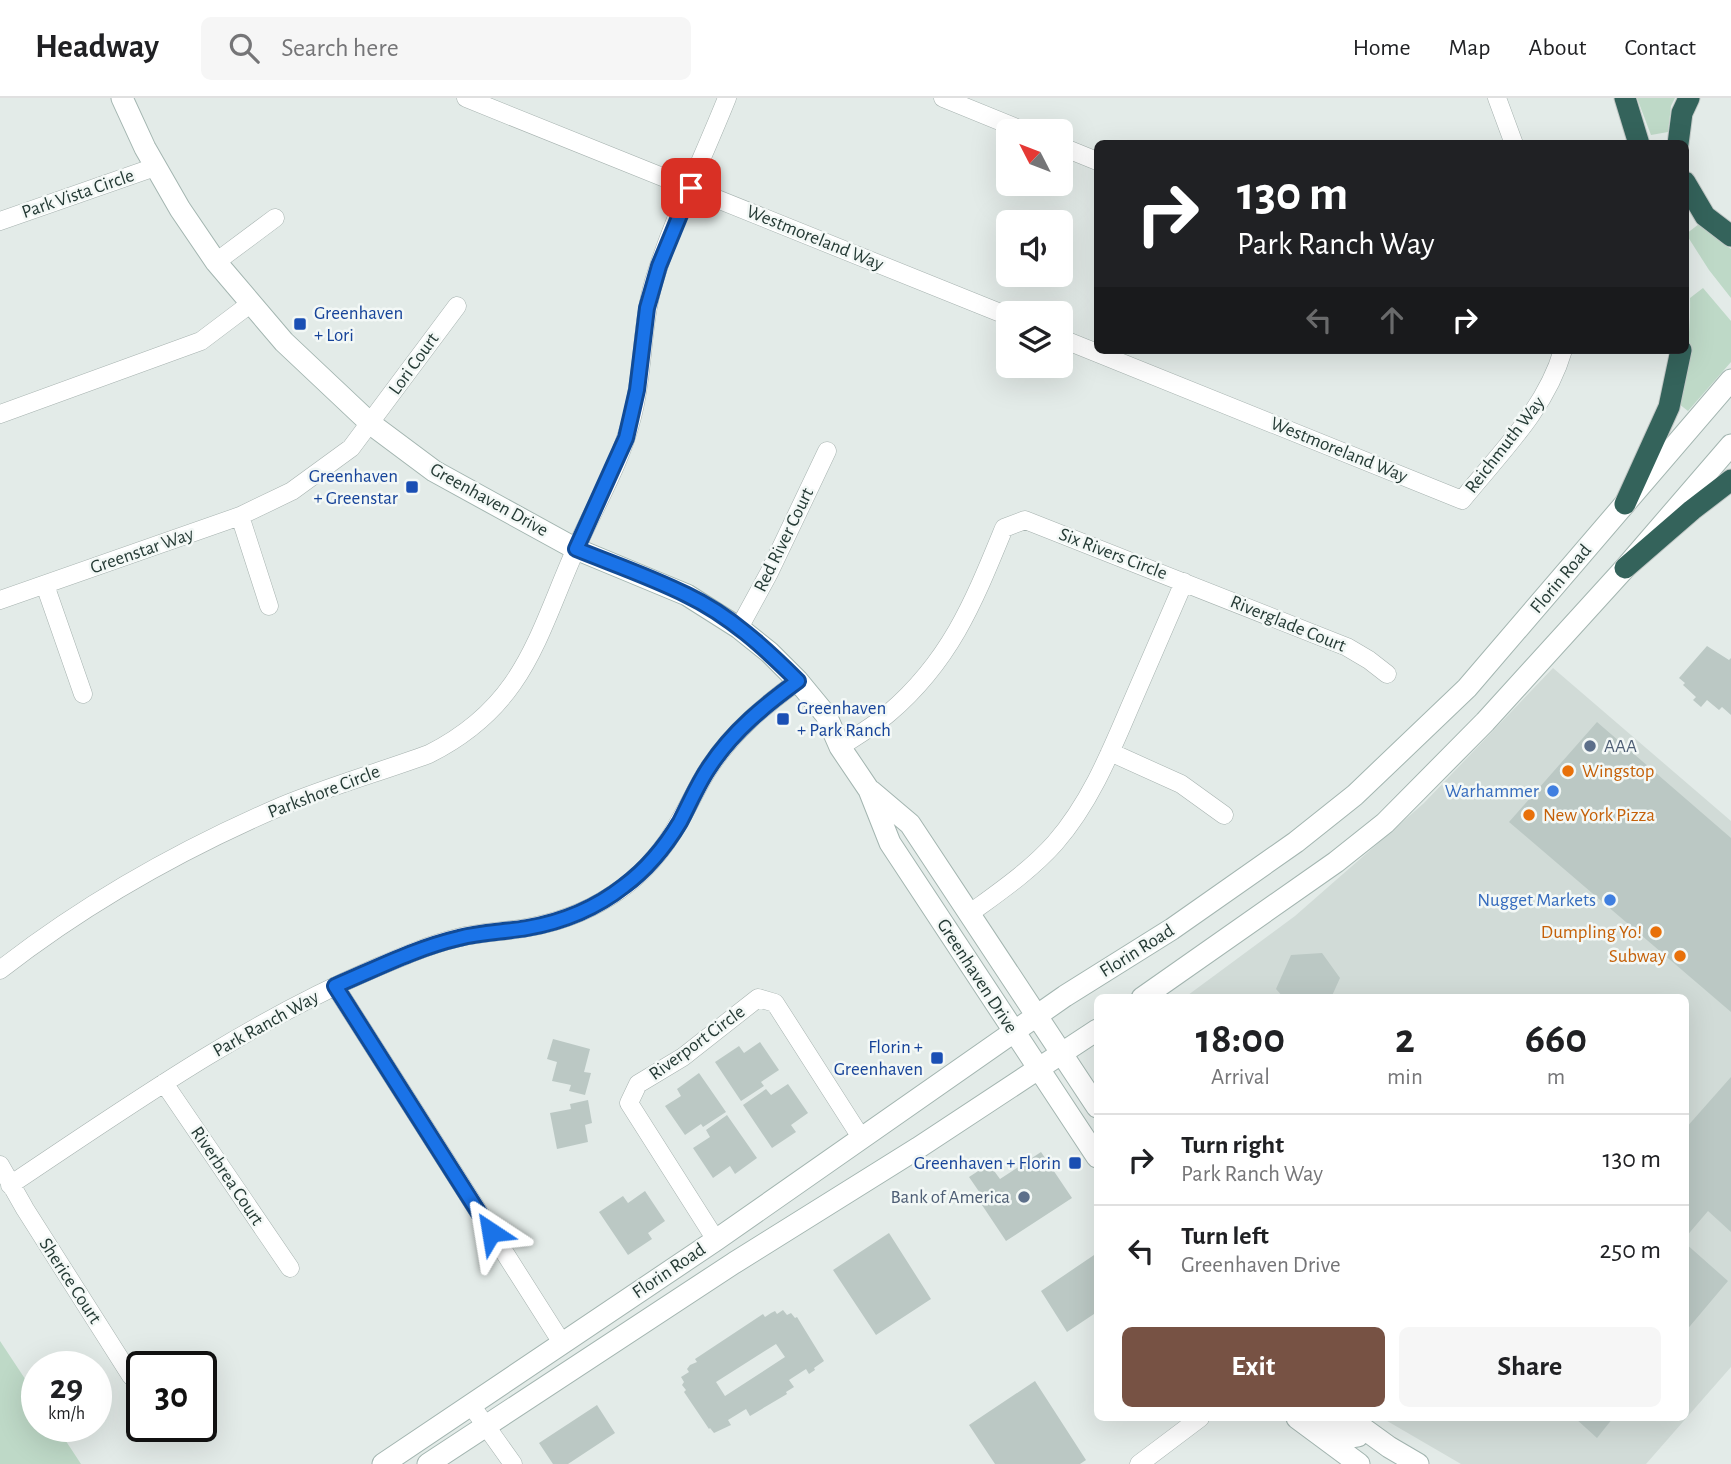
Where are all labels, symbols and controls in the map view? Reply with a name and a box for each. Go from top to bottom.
search box [201,17,691,80]
icon: search [225,29,263,67]
text: Headway [35,31,159,64]
text: Search here [281,35,399,61]
text: Home [1353,36,1411,60]
text: Map [1449,36,1491,60]
text: About [1529,36,1586,60]
text: Contact [1624,36,1696,60]
north arrow [996,119,1073,196]
map controls [996,119,1073,378]
pin [661,158,721,218]
street label: Park Vista Circle [19,166,137,222]
icon: right [1122,168,1213,259]
icon: arrive [672,169,710,207]
text: 130 m [1237,170,1348,219]
street label: Westmoreland Way [744,202,886,274]
button: sound [996,210,1073,287]
text: Park Ranch Way [1237,228,1435,260]
button: layers [996,301,1073,378]
icon: left [1300,301,1338,339]
icon: ahead [1373,301,1411,339]
icon: right [1446,301,1484,339]
place label: Greenhaven + Lori [314,304,403,345]
marker: Greenhaven + Lori [292,316,308,332]
street label: Lori Court [385,330,443,398]
street label: Reichmuth Way [1462,393,1548,497]
street label: Westmoreland Way [1268,414,1410,486]
street label: Greenhaven Drive [427,460,551,540]
place label: Greenhaven + Greenstar [309,467,398,508]
marker: Greenhaven + Greenstar [404,479,420,495]
street label: Red River Court [751,485,817,595]
street label: Greenstar Way [88,524,196,578]
street label: Six Rivers Circle [1056,525,1170,583]
street label: Florin Road [1527,541,1595,617]
street label: Riverglade Court [1228,592,1348,656]
place label: Greenhaven + Park Ranch [797,699,891,740]
marker: Greenhaven + Park Ranch [775,711,791,727]
place label: AAA [1604,737,1637,756]
marker: AAA [1582,738,1598,754]
street label: Parkshore Circle [265,762,383,822]
place label: Wingstop [1582,762,1654,781]
marker: Wingstop [1560,763,1576,779]
place label: Warhammer [1445,782,1539,801]
marker: Warhammer [1545,783,1561,799]
place label: New York Pizza [1543,806,1655,825]
marker: New York Pizza [1521,807,1537,823]
place label: Nugget Markets [1477,891,1596,910]
marker: Nugget Markets [1602,892,1618,908]
street label: Greenhaven Drive [933,916,1021,1036]
street label: Florin Road [1097,921,1178,981]
place label: Dumpling Yo! [1541,923,1642,942]
marker: Dumpling Yo! [1648,924,1664,940]
place label: Subway [1609,947,1666,966]
marker: Subway [1672,948,1688,964]
street label: Park Ranch Way [210,987,322,1061]
street label: Riverport Circle [646,1002,748,1084]
text: 18:00 [1196,1018,1285,1060]
text: 2 [1395,1018,1415,1060]
text: 660 [1525,1018,1587,1060]
place label: Florin + Greenhaven [834,1038,923,1079]
marker: Florin + Greenhaven [929,1050,945,1066]
text: Arrival [1211,1066,1270,1089]
text: min [1387,1066,1423,1089]
text: m [1547,1066,1565,1089]
street label: Riverbrea Court [187,1123,267,1229]
text: Turn right [1181,1132,1284,1158]
icon: right [1122,1141,1160,1179]
text: 130 m [1603,1146,1661,1172]
place label: Greenhaven + Florin [914,1154,1061,1173]
marker: Greenhaven + Florin [1067,1155,1083,1171]
text: Park Ranch Way [1181,1163,1323,1186]
place label: Bank of America [890,1188,1010,1207]
marker: Bank of America [1016,1189,1032,1205]
position arrow [454,1195,528,1269]
text: Turn left [1181,1223,1269,1249]
icon: left [1122,1232,1160,1270]
street label: Sherice Court [35,1235,105,1327]
text: 250 m [1599,1237,1661,1263]
street label: Florin Road [629,1240,709,1302]
text: Greenhaven Drive [1181,1254,1341,1277]
button: Exit [1122,1327,1385,1407]
button: Share [1399,1327,1661,1407]
speed limit sign: 30 [126,1351,217,1442]
text: 29 [50,1370,83,1405]
text: km/h [48,1405,85,1423]

